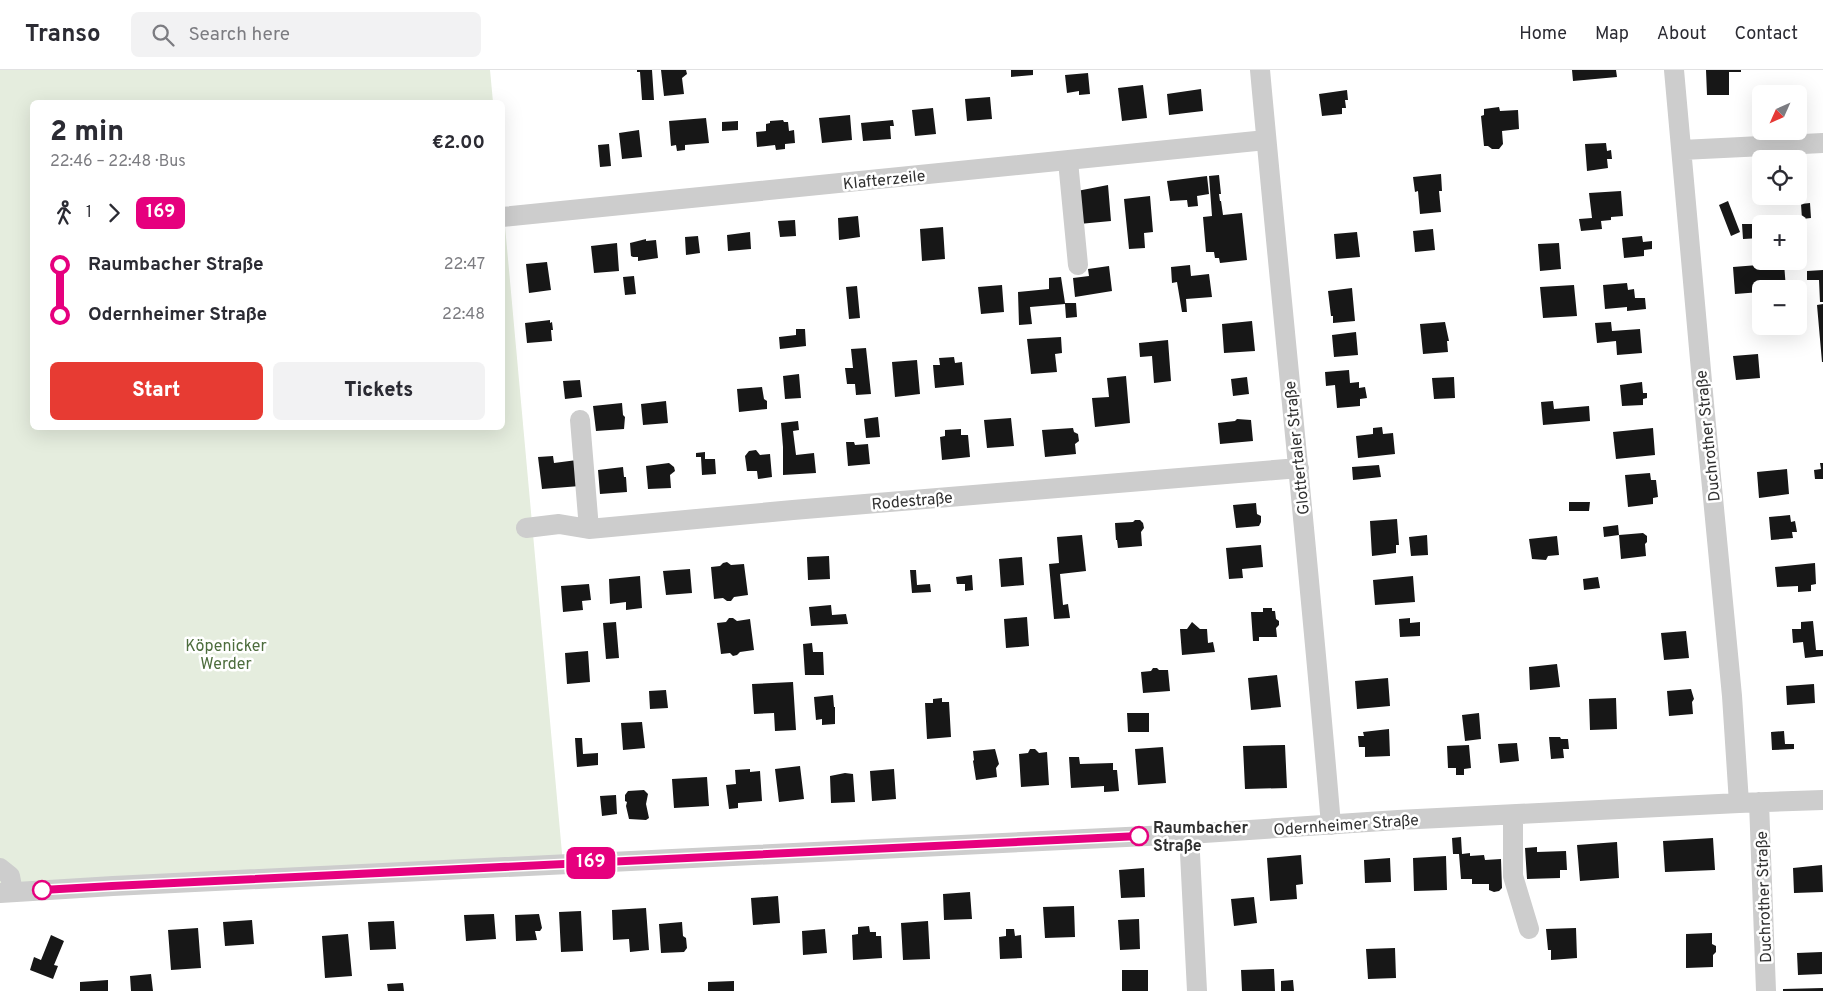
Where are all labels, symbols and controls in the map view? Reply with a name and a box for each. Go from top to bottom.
search box [131,12,481,57]
text: Transo [25,20,101,50]
icon: search [149,21,177,49]
text: Search here [189,23,290,47]
text: Home [1519,23,1567,46]
text: Map [1595,23,1629,46]
text: About [1657,23,1706,46]
text: Contact [1734,23,1798,46]
north arrow [1752,85,1808,140]
map controls [1752,85,1807,335]
text: 2 min [50,115,124,151]
text: €2.00 [432,131,485,155]
button: locate [1752,150,1807,205]
text: 22:46 – 22:48 · Bus [50,152,186,172]
street label: Klafterzeile [842,167,926,195]
icon: walk [50,199,78,227]
icon: forward [100,199,128,227]
text: 169 [146,201,175,224]
text: 1 [86,203,92,223]
button: + [1752,215,1807,270]
text: Raumbacher Straße [88,253,264,277]
text: 22:47 [444,255,485,275]
button: − [1752,280,1807,335]
text: Odernheimer Straße [88,303,267,327]
text: 22:48 [442,305,485,325]
button: Start [50,362,263,420]
button: Tickets [273,362,485,420]
street label: Duchrother Straße [1692,369,1726,502]
street label: Glottertaler Straße [1281,380,1315,516]
street label: Rodestraße [871,488,954,516]
park label: Köpenicker Werder [185,637,267,675]
street label: Odernheimer Straße [1273,811,1419,841]
place label: Raumbacher Straße [1153,819,1249,857]
marker: Raumbacher Straße [1129,826,1149,846]
street label: Duchrother Straße [1753,831,1777,963]
line badge: 169 [562,847,620,879]
text: 169 [576,851,606,874]
unlabelled marker [32,880,52,900]

